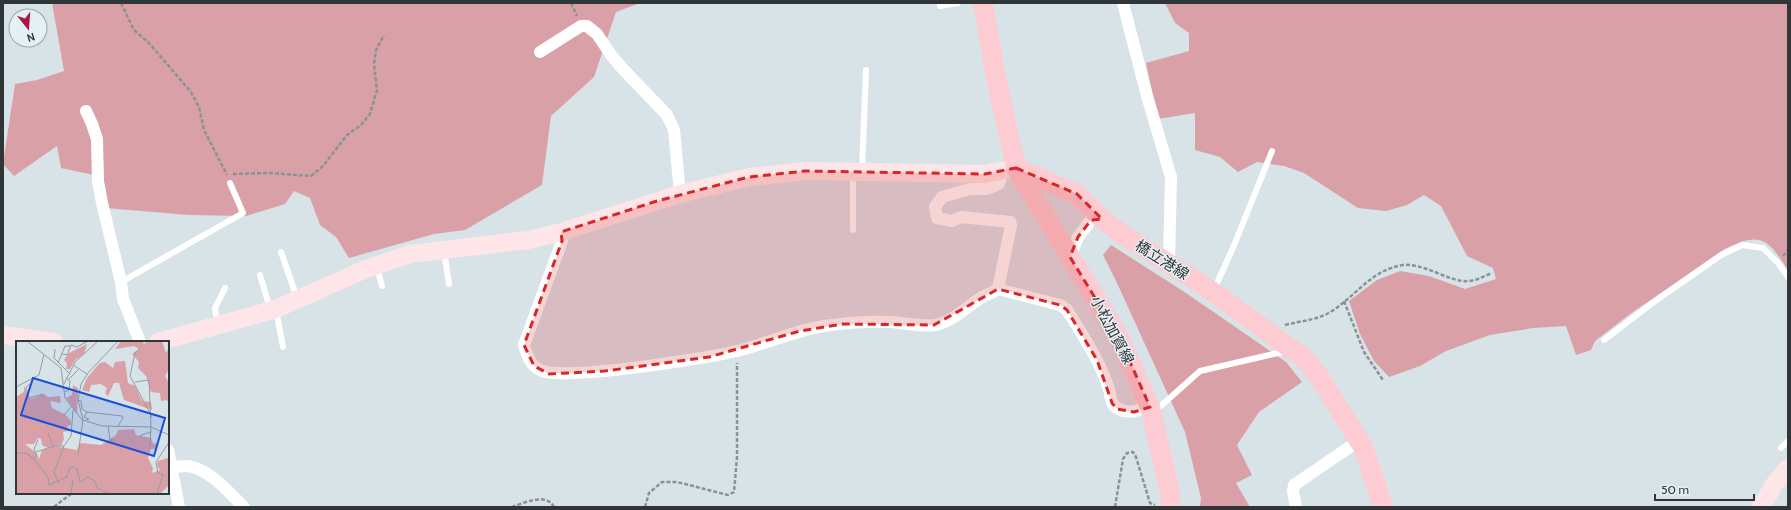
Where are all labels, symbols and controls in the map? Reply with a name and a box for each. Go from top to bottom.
north arrow [8,8,48,48]
text: N [25,30,37,45]
street label: 橋立港線 [1132,236,1192,284]
street label: 小松加賀線 [1086,293,1138,367]
inset map [16,341,169,494]
scale bar [1655,476,1754,502]
text: 50 m [1661,482,1689,497]

